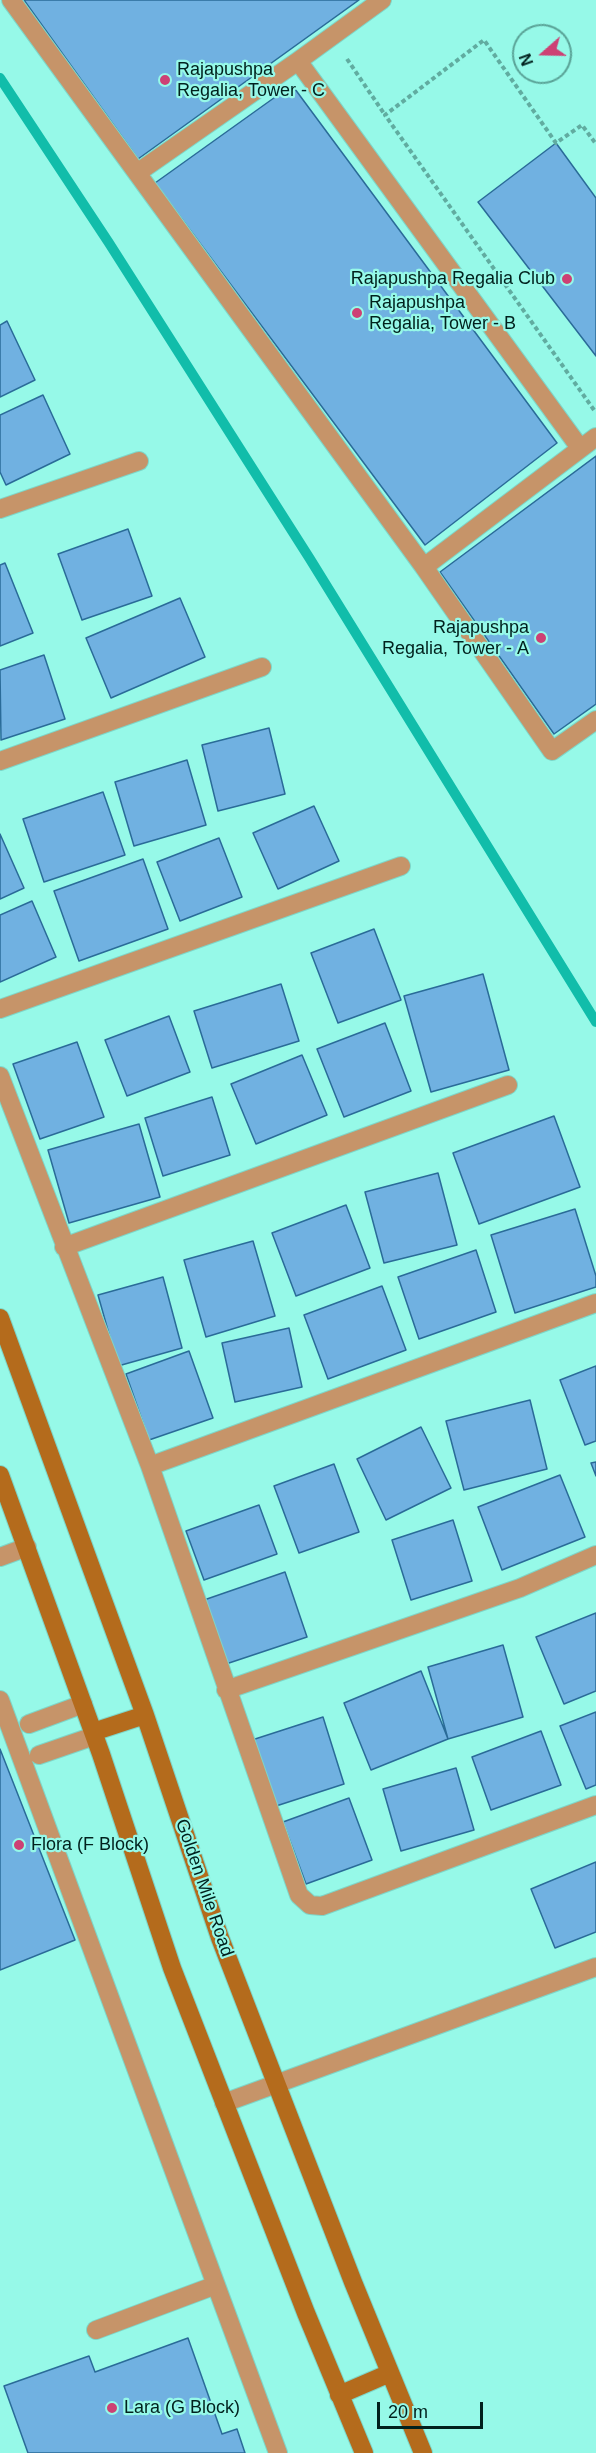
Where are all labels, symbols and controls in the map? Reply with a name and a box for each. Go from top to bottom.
north arrow [512,24,572,84]
text: N [517,51,536,68]
place label: Rajapushpa Regalia, Tower - C [177,59,325,101]
marker: Rajapushpa Regalia, Tower - C [158,73,172,87]
place label: Rajapushpa Regalia Club [351,268,555,290]
marker: Rajapushpa Regalia Club [560,272,574,286]
place label: Rajapushpa Regalia, Tower - B [369,292,516,334]
marker: Rajapushpa Regalia, Tower - B [350,306,364,320]
place label: Rajapushpa Regalia, Tower - A [382,617,529,660]
marker: Rajapushpa Regalia, Tower - A [534,631,548,645]
street label: Golden Mile Road [170,1816,238,1960]
place label: Flora (F Block) [31,1834,149,1856]
marker: Flora (F Block) [12,1838,26,1852]
scale bar [380,2390,486,2428]
place label: Lara (G Block) [124,2397,240,2419]
marker: Lara (G Block) [105,2401,119,2415]
text: 20 m [388,2402,428,2422]

